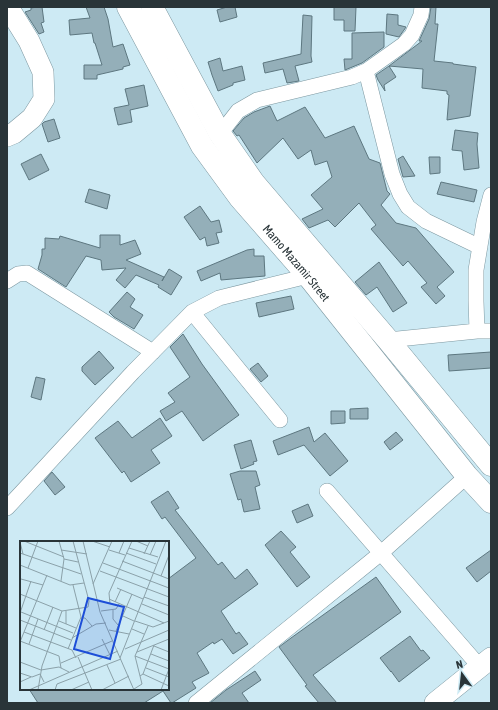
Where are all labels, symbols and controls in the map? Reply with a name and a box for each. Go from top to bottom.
street label: Mamo Mazamir Street [260,222,333,305]
inset map [20,541,169,690]
north arrow [442,654,482,694]
text: N [455,658,464,671]

